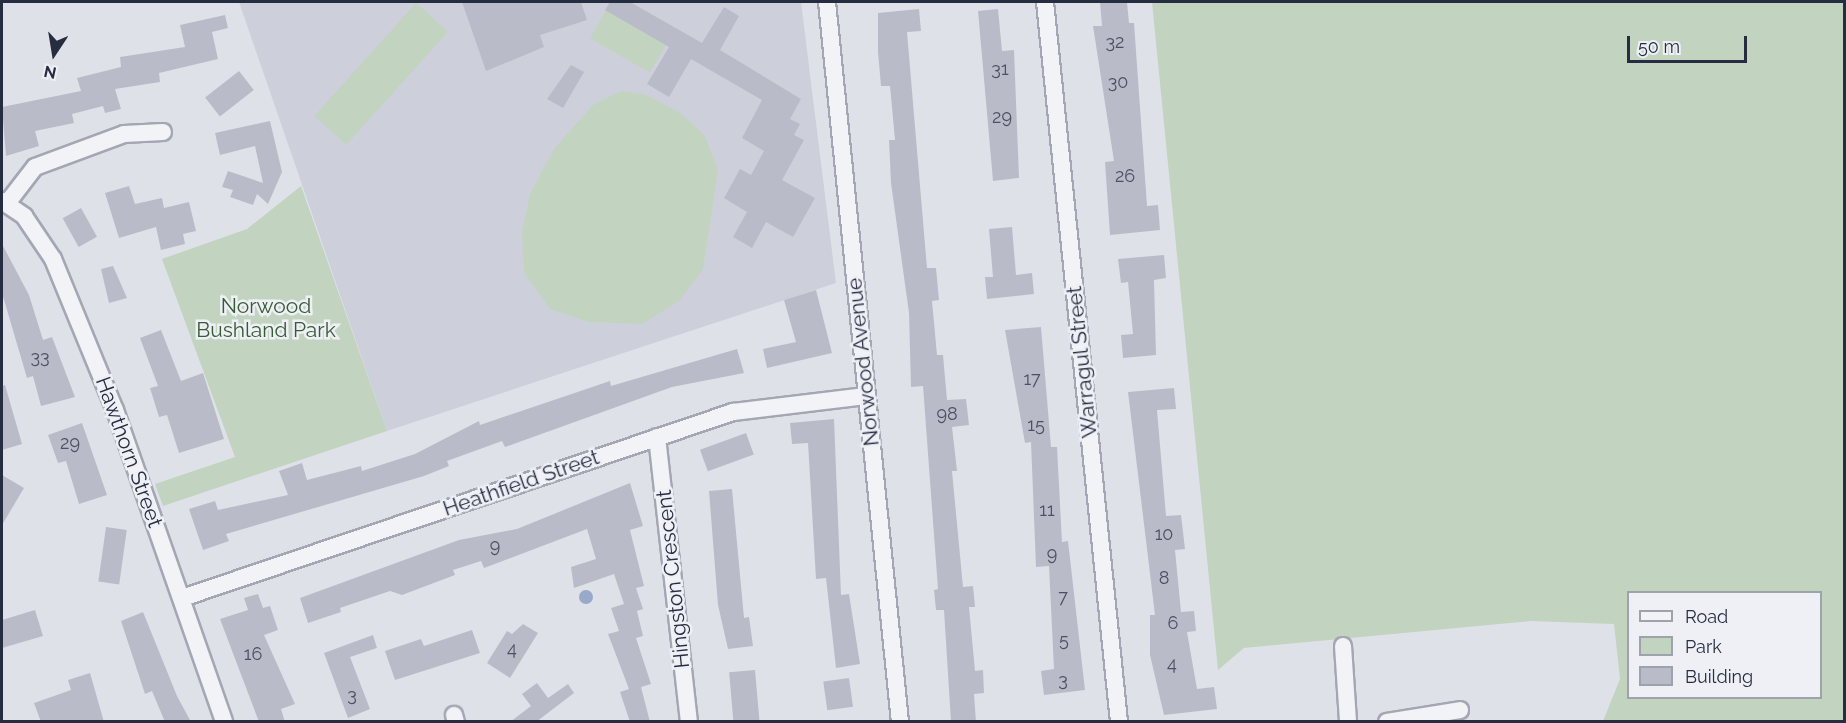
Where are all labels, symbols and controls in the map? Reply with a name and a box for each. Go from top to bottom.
north arrow [24,24,84,84]
scale bar [1630,24,1750,62]
house number: 32 [1106,31,1124,53]
text: 50 m [1638,36,1680,57]
house number: 31 [991,58,1009,80]
text: N [42,62,58,83]
house number: 30 [1108,71,1128,93]
house number: 29 [992,106,1012,128]
house number: 26 [1115,165,1135,187]
street label: Norwood Avenue [842,276,884,448]
street label: Warragul Street [1061,285,1103,439]
park label: Norwood Bushland Park [196,293,336,343]
house number: 33 [30,346,50,368]
house number: 17 [1023,368,1041,390]
street label: Hawthorn Street [90,373,168,531]
house number: 98 [936,403,958,425]
house number: 15 [1027,414,1045,436]
house number: 29 [60,432,80,454]
street label: Heathfield Street [440,444,602,522]
street label: Hingston Crescent [651,489,695,669]
house number: 11 [1039,499,1055,521]
house number: 10 [1155,523,1173,545]
house number: 9 [490,535,500,557]
house number: 9 [1047,543,1057,565]
house number: 8 [1159,567,1169,589]
house number: 7 [1058,586,1068,608]
legend [1627,591,1822,699]
text: Road [1685,606,1728,627]
house number: 6 [1168,612,1178,634]
house number: 5 [1059,629,1069,651]
text: Park [1685,636,1722,657]
house number: 4 [507,638,517,660]
house number: 16 [244,643,262,665]
house number: 4 [1167,653,1177,675]
text: Building [1685,666,1753,687]
house number: 3 [1058,669,1068,691]
house number: 3 [347,684,357,706]

